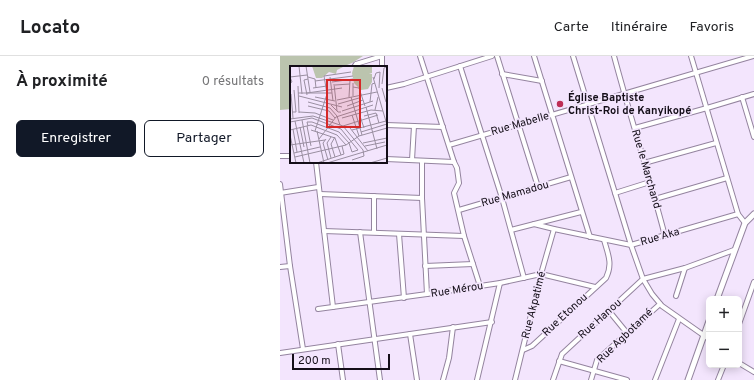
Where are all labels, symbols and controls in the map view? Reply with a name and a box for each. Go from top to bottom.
text: Locato [20,16,80,40]
text: Carte [554,19,589,36]
text: Itinéraire [611,19,668,36]
text: Favoris [690,19,734,36]
inset map [290,66,387,163]
text: À proximité [16,71,108,93]
text: 0 résultats [202,74,264,90]
place label: Église Baptiste Christ-Roi de Kanyikopé [568,90,691,118]
marker: Église Baptiste Christ-Roi de Kanyikopé [555,99,565,109]
street label: Rue Mabelle [489,109,551,139]
button: Enregistrer [16,120,136,157]
button: Partager [144,120,264,157]
street label: Rue le Marchand [628,128,664,210]
street label: Rue Mamadou [479,178,551,210]
street label: Rue Aka [639,225,681,249]
street label: Rue Akpatimé [519,270,549,340]
street label: Rue Mérou [430,279,484,301]
street label: Rue Etonou [539,290,591,340]
street label: Rue Hanou [575,296,625,342]
map controls [706,296,742,368]
button: + [706,296,742,332]
street label: Rue Agbotamé [594,306,656,366]
button: − [706,332,742,368]
scale bar [292,352,390,371]
text: 200 m [298,354,331,368]

